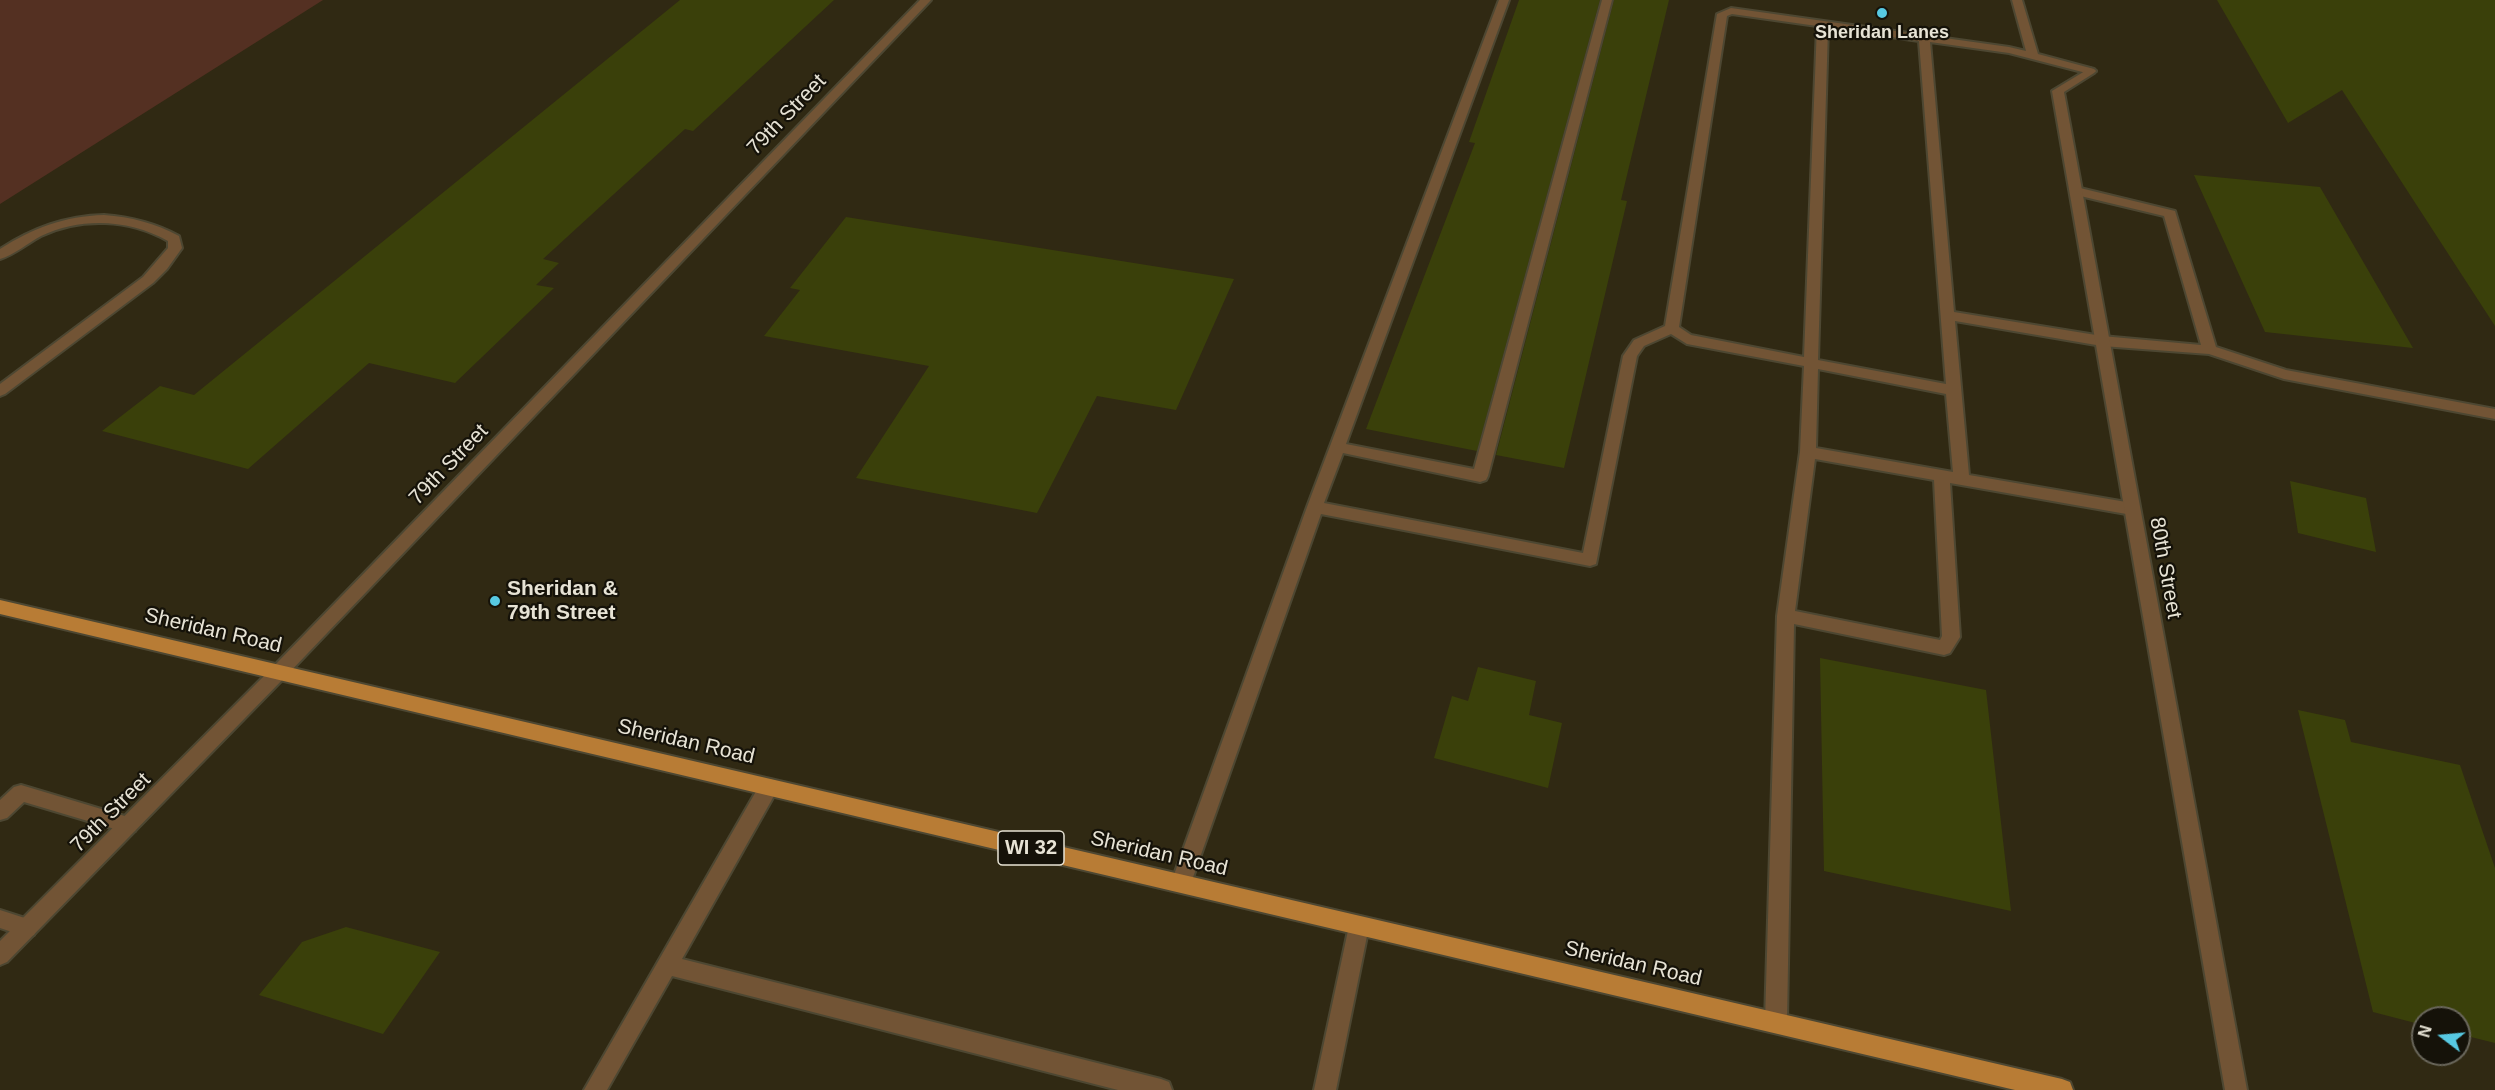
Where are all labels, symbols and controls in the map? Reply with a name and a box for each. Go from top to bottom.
marker: Sheridan Lanes [1875,6,1889,20]
place label: Sheridan Lanes [1815,22,1949,44]
street label: 79th Street [742,69,832,161]
street label: 79th Street [404,419,494,511]
street label: 80th Street [2144,515,2186,621]
place label: Sheridan & 79th Street [507,576,618,626]
marker: Sheridan & 79th Street [488,594,502,608]
street label: Sheridan Road [142,603,284,659]
street label: Sheridan Road [615,714,757,770]
street label: 79th Street [66,768,156,858]
street label: Sheridan Road [1088,826,1230,882]
road number: WI 32 [998,831,1064,865]
street label: Sheridan Road [1562,936,1704,992]
north arrow [2411,1006,2471,1066]
text: N [2415,1024,2435,1039]

